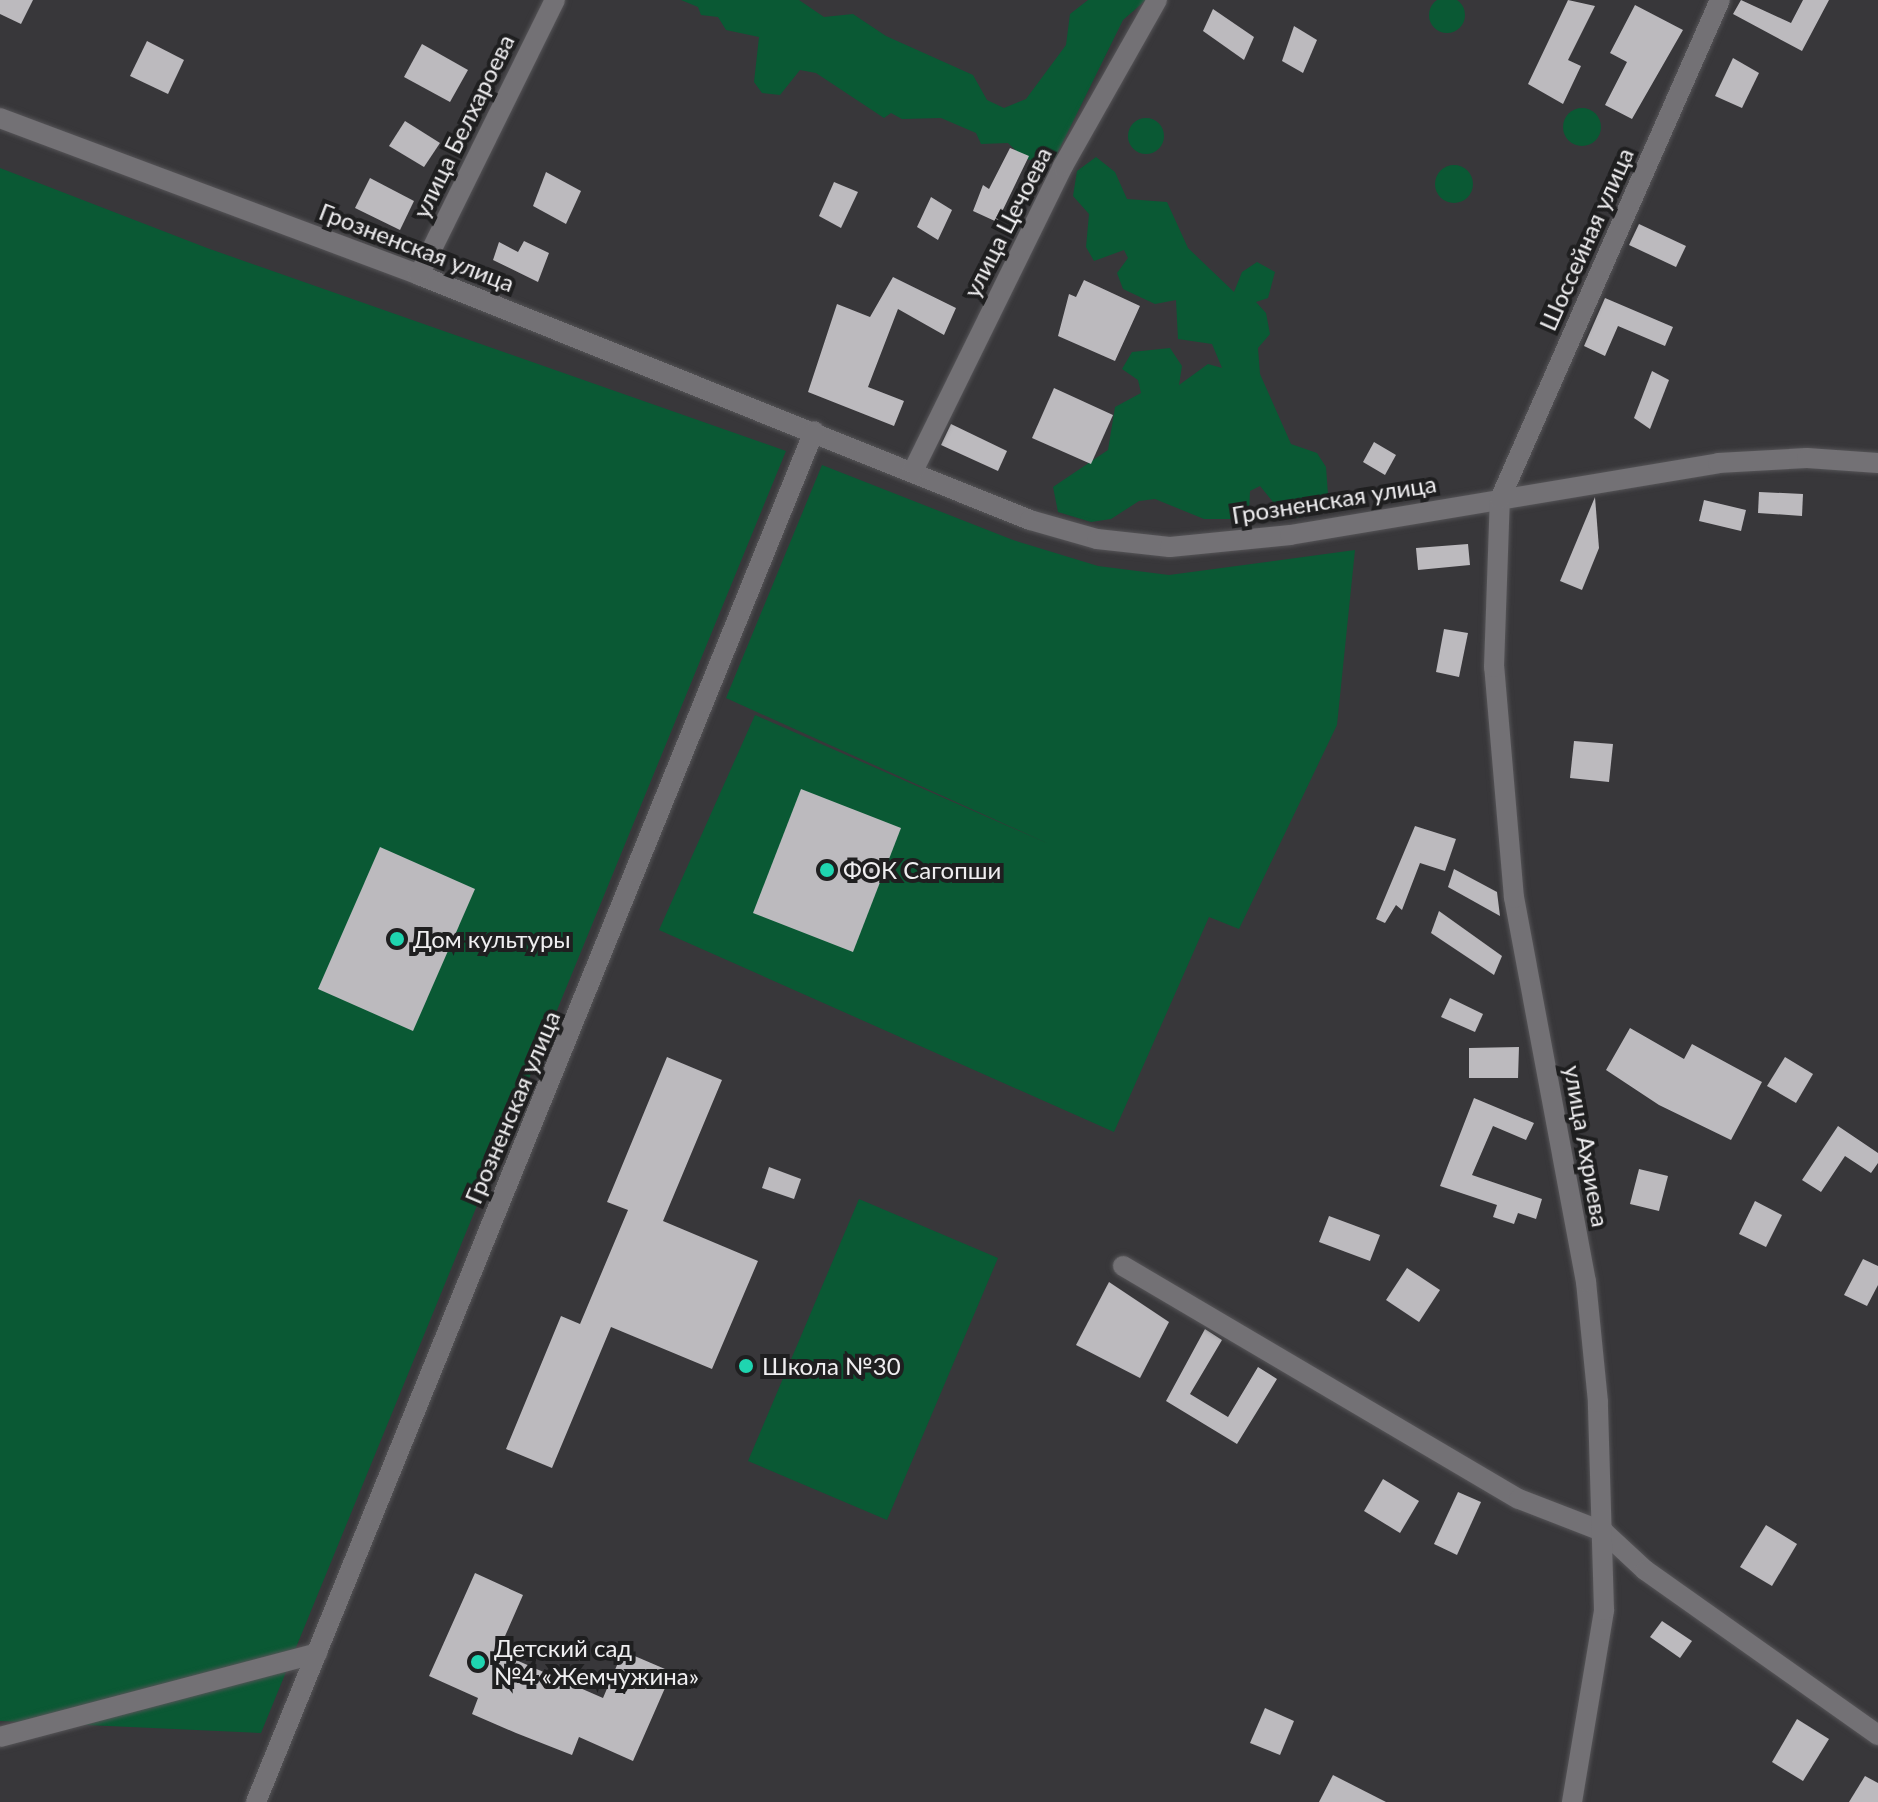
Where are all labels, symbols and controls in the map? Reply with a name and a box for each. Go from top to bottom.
street label: улица Белхароева [406,30,520,222]
street label: улица Цечоева [957,142,1057,302]
street label: Шоссейная улица [1533,143,1639,335]
street label: Грозненская улица [315,197,519,297]
street label: Грозненская улица [1230,469,1438,529]
place label: ФОК Сагопши [843,856,1001,884]
marker: ФОК Сагопши [818,861,836,879]
place label: Дом культуры [413,925,571,953]
marker: Дом культуры [388,930,406,948]
street label: Грозненская улица [458,1006,566,1208]
street label: улица Ахриева [1559,1063,1615,1229]
place label: Школа №30 [762,1352,901,1380]
marker: Школа №30 [737,1357,755,1375]
place label: Детский сад №4 «Жемчужина» [494,1634,699,1690]
marker: Детский сад №4 «Жемчужина» [469,1653,487,1671]

